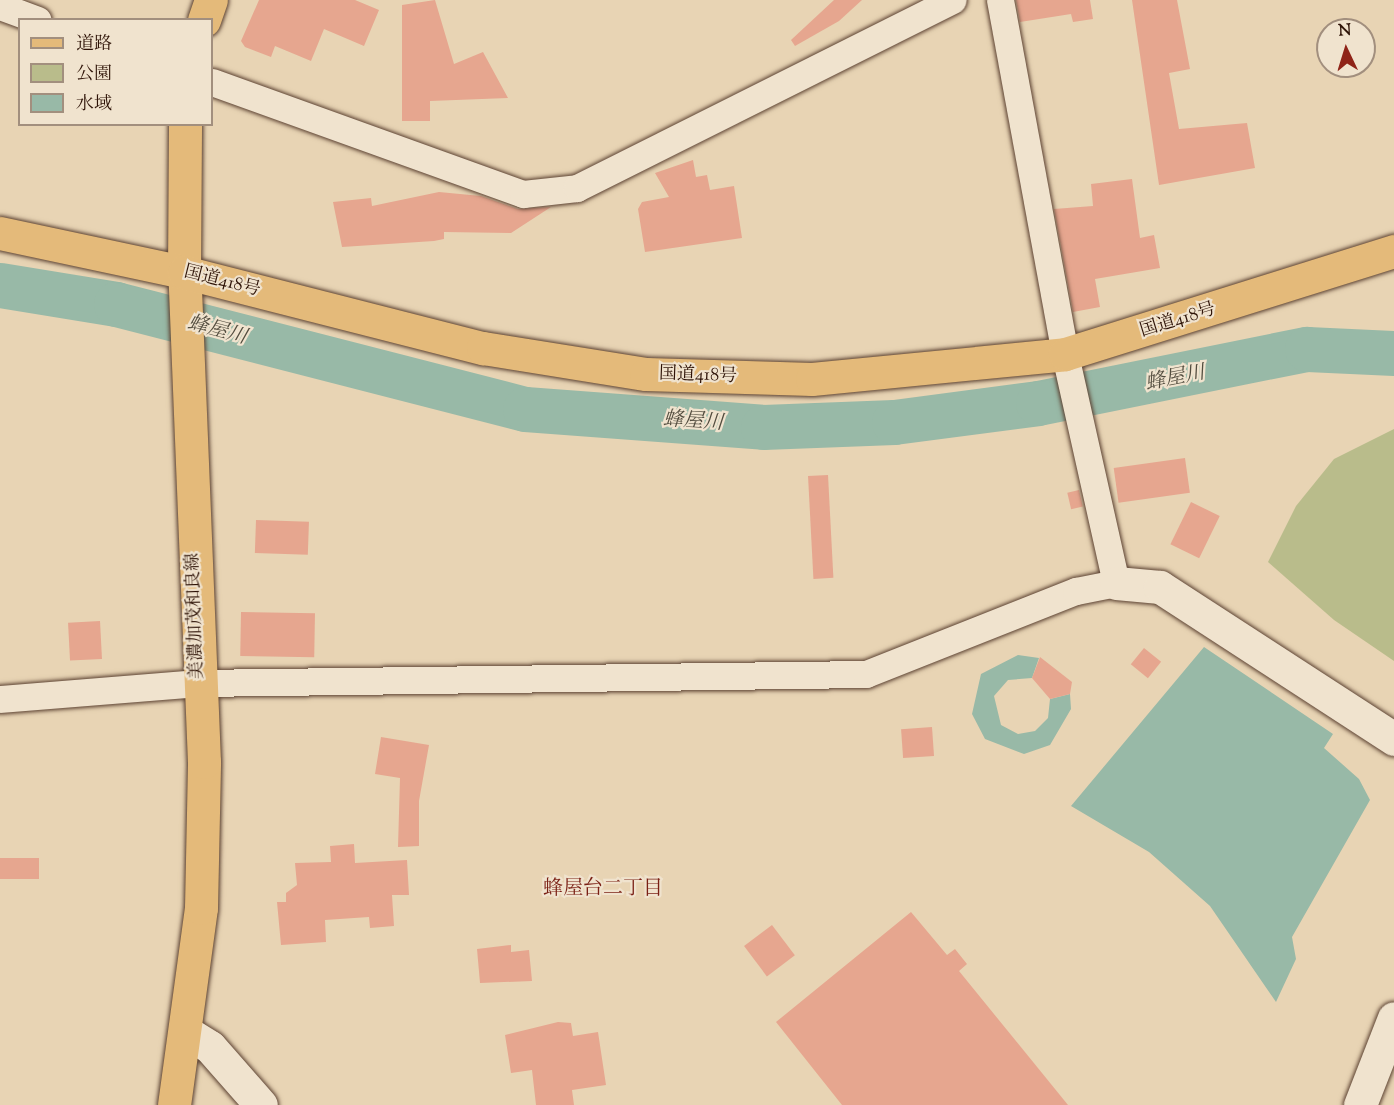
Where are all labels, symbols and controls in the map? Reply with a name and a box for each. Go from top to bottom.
legend [18,18,213,126]
north arrow [1316,18,1376,78]
text: N [1338,20,1352,43]
text: 道路 [76,32,112,58]
text: 公園 [76,62,112,88]
text: 水域 [76,92,112,118]
street label: 国道418号 [181,262,263,302]
street label: 国道418号 [1137,299,1219,343]
water label: 蜂屋川 [185,312,249,350]
water label: 蜂屋川 [1143,361,1207,397]
street label: 国道418号 [659,364,737,388]
water label: 蜂屋川 [662,408,724,436]
street label: 美濃加茂和良線 [183,553,209,679]
district label: 蜂屋台二丁目 [543,877,663,901]

